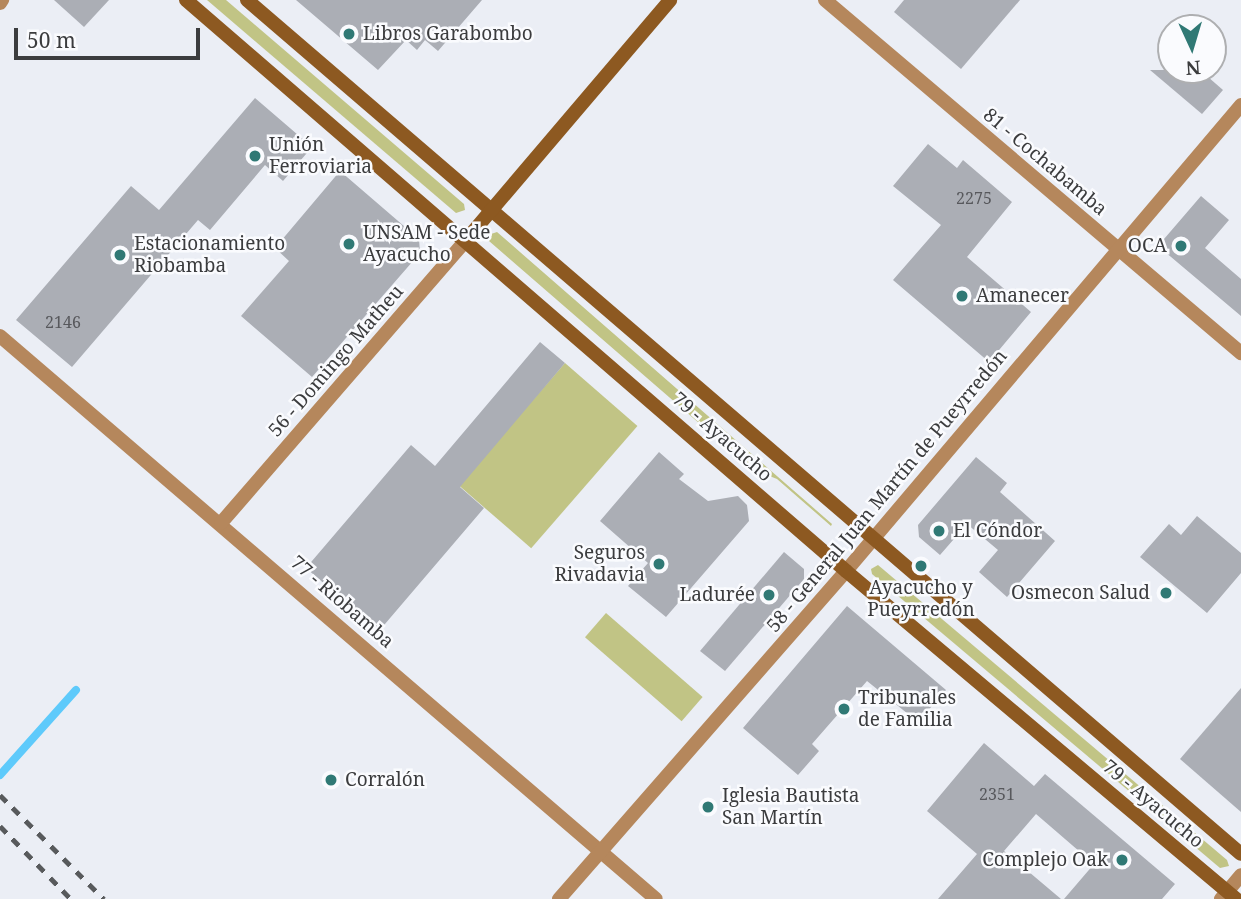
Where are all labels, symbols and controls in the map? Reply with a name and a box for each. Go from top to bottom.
scale bar [18,14,203,58]
north arrow [1157,14,1227,84]
place label: Libros Garabombo [363,23,533,45]
text: 50 m [27,26,76,54]
marker: Libros Garabombo [341,26,357,42]
text: N [1185,54,1202,81]
street label: 81 - Cochabamba [979,104,1111,220]
place label: Unión Ferroviaria [269,134,372,178]
marker: Unión Ferroviaria [247,148,263,164]
house number: 2275 [956,188,992,208]
place label: UNSAM - Sede Ayacucho [363,222,490,266]
place label: Estacionamiento Riobamba [134,233,285,277]
place label: OCA [1128,235,1167,257]
marker: UNSAM - Sede Ayacucho [341,236,357,252]
marker: OCA [1173,238,1189,254]
marker: Estacionamiento Riobamba [112,247,128,263]
street label: 56 - Domingo Matheu [264,280,408,442]
place label: Amanecer [976,285,1069,307]
marker: Amanecer [954,288,970,304]
house number: 2146 [45,312,81,332]
street label: 58 - General Juan Martín de Pueyrredón [762,345,1012,637]
street label: 79 - Ayacucho [667,387,777,487]
place label: El Cóndor [953,520,1042,542]
marker: El Cóndor [931,523,947,539]
place label: Seguros Rivadavia [555,542,645,586]
street label: 77 - Riobamba [286,551,398,653]
marker: Seguros Rivadavia [651,556,667,572]
marker: Ayacucho y Pueyrredón [913,558,929,574]
place label: Ayacucho y Pueyrredón [867,577,975,621]
place label: Osmecon Salud [1011,582,1150,604]
marker: Osmecon Salud [1156,583,1176,603]
place label: Ladurée [679,584,755,606]
marker: Ladurée [761,587,777,603]
place label: Tribunales de Familia [858,687,956,731]
marker: Tribunales de Familia [836,701,852,717]
street label: 79 - Ayacucho [1098,755,1208,853]
place label: Corralón [345,769,425,791]
marker: Corralón [323,772,339,788]
house number: 2351 [979,784,1015,804]
place label: Iglesia Bautista San Martín [722,785,859,829]
marker: Iglesia Bautista San Martín [700,799,716,815]
place label: Complejo Oak [982,849,1108,871]
marker: Complejo Oak [1114,852,1130,868]

